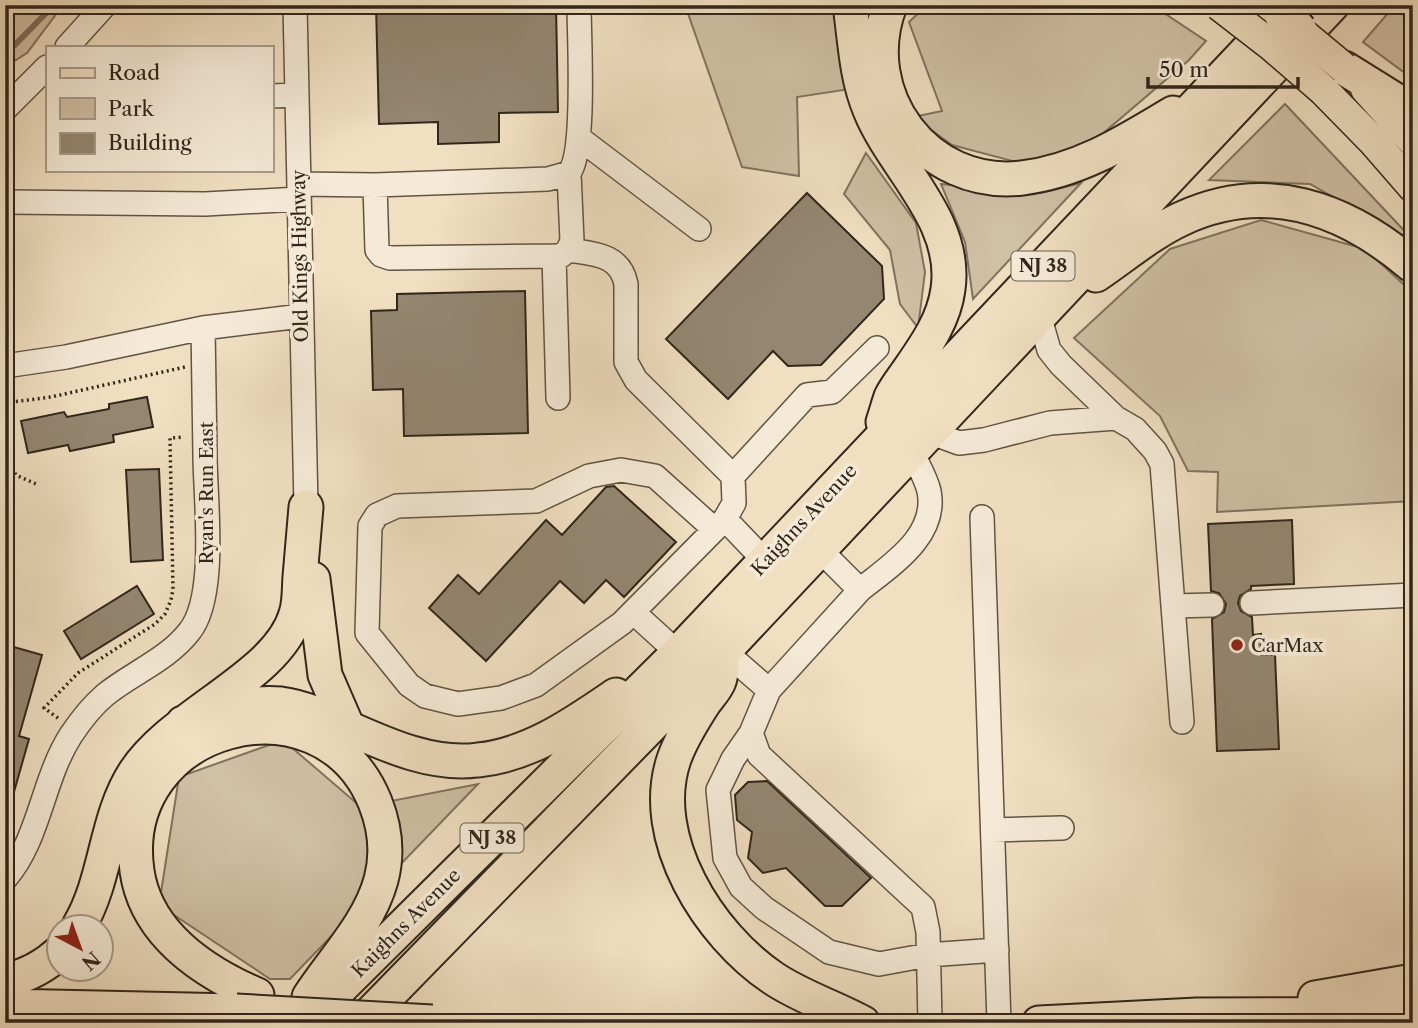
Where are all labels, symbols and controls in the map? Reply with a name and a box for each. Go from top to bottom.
legend [46,46,273,172]
scale bar [1148,46,1299,90]
text: 50 m [1159,57,1209,82]
text: Road [108,60,160,85]
text: Park [108,96,154,121]
text: Building [108,130,193,155]
street label: Old Kings Highway [287,169,313,342]
road number: NJ 38 [1012,252,1074,280]
street label: Ryan's Run East [195,421,218,564]
street label: Kaighns Avenue [746,459,862,581]
place label: CarMax [1251,634,1324,657]
marker: CarMax [1229,637,1245,653]
road number: NJ 38 [461,824,524,852]
street label: Kaighns Avenue [347,864,465,982]
north arrow [46,912,116,982]
text: N [77,946,105,975]

